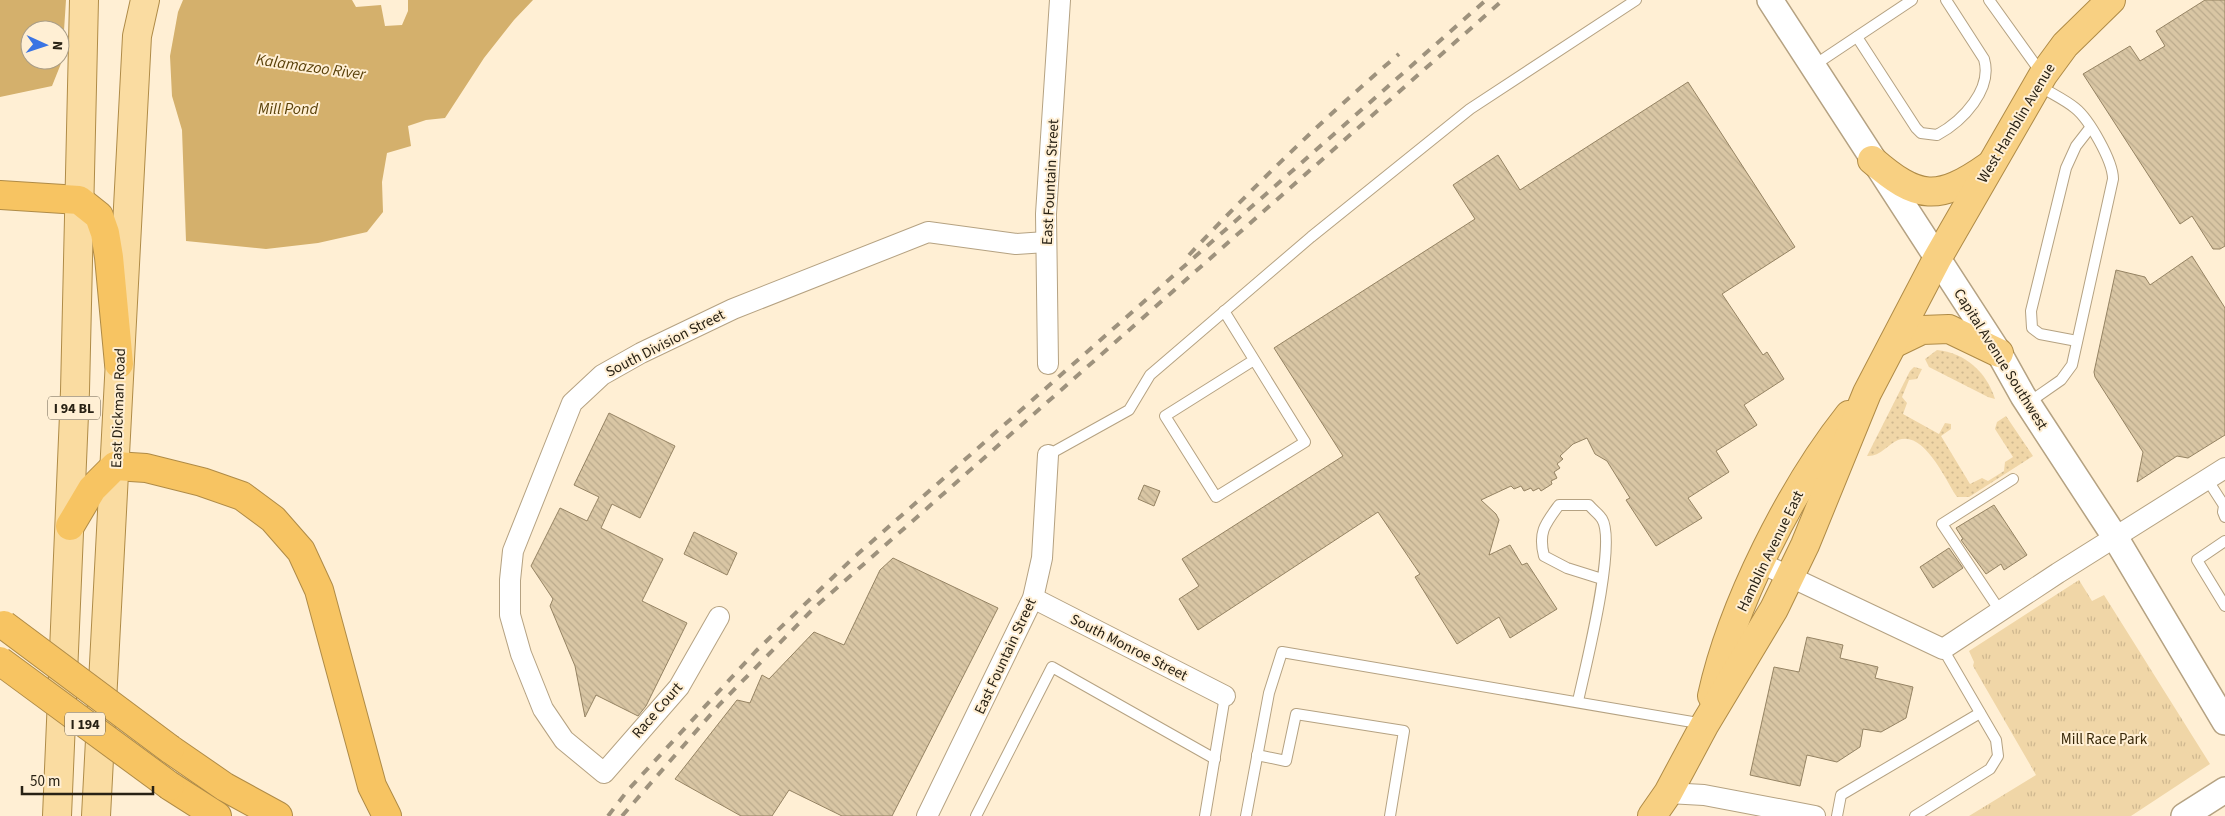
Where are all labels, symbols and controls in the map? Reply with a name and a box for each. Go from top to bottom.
north arrow [20,20,70,70]
text: N [47,40,67,51]
water label: Kalamazoo River [255,48,368,86]
street label: West Hamblin Avenue [1972,59,2061,187]
water label: Mill Pond [258,98,318,120]
street label: East Fountain Street [1037,119,1064,245]
street label: Capital Avenue Southwest [1948,284,2053,434]
street label: South Division Street [602,304,728,383]
street label: East Dickman Road [106,348,131,468]
road number: I 94 BL [48,396,100,419]
street label: Hamblin Avenue East [1732,487,1809,615]
street label: East Fountain Street [969,595,1042,718]
street label: South Monroe Street [1067,609,1191,686]
street label: Race Court [627,678,688,743]
road number: I 194 [65,712,105,736]
park label: Mill Race Park [2061,729,2148,750]
scale bar [22,764,154,796]
text: 50 m [30,771,60,792]

